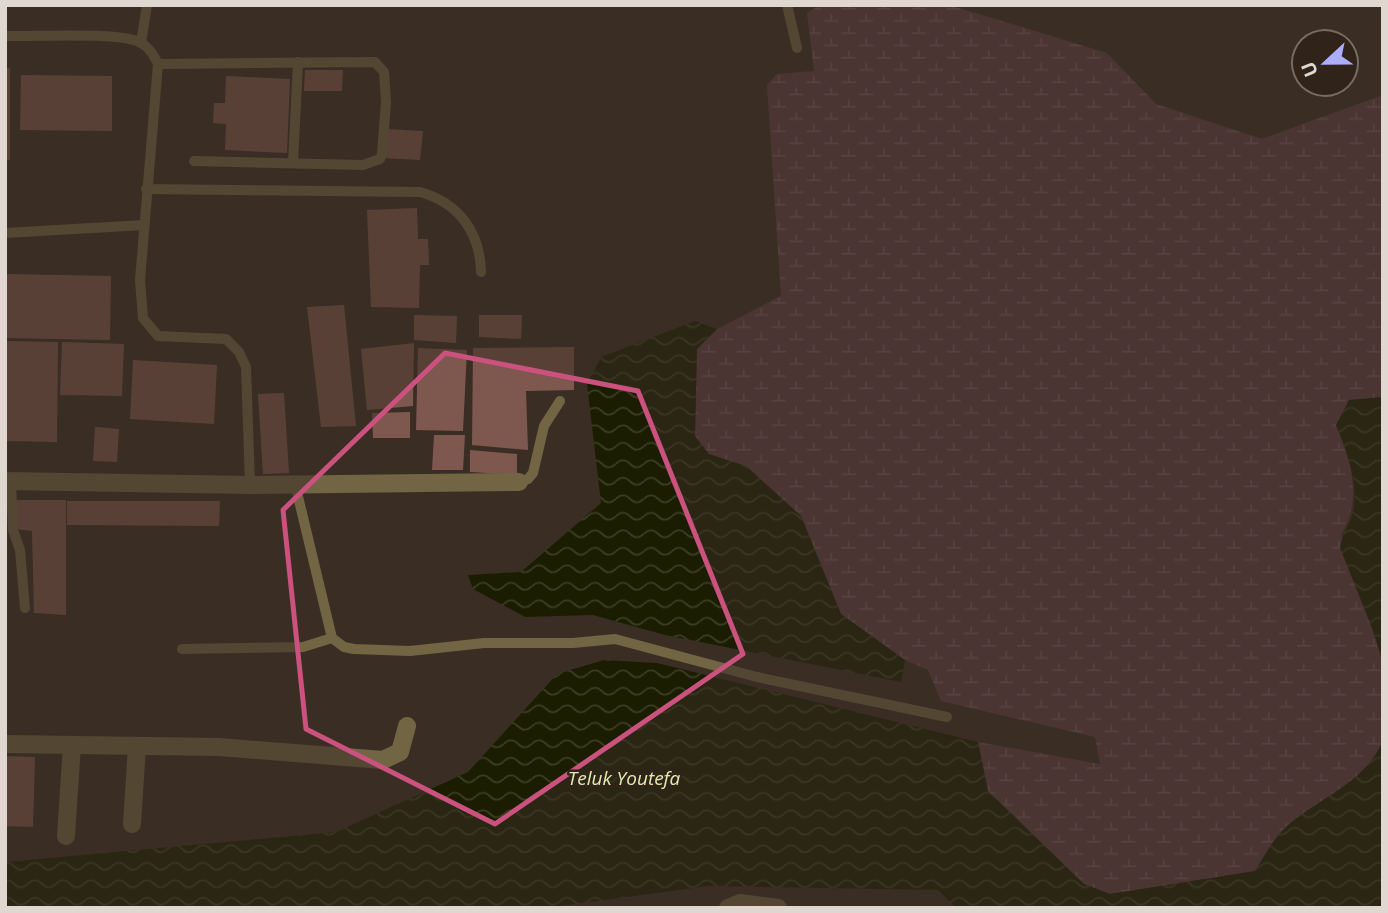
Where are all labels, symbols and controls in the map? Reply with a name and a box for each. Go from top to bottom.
north arrow [1290,28,1360,98]
text: U [1294,58,1324,81]
water label: Teluk Youtefa [568,765,681,791]

